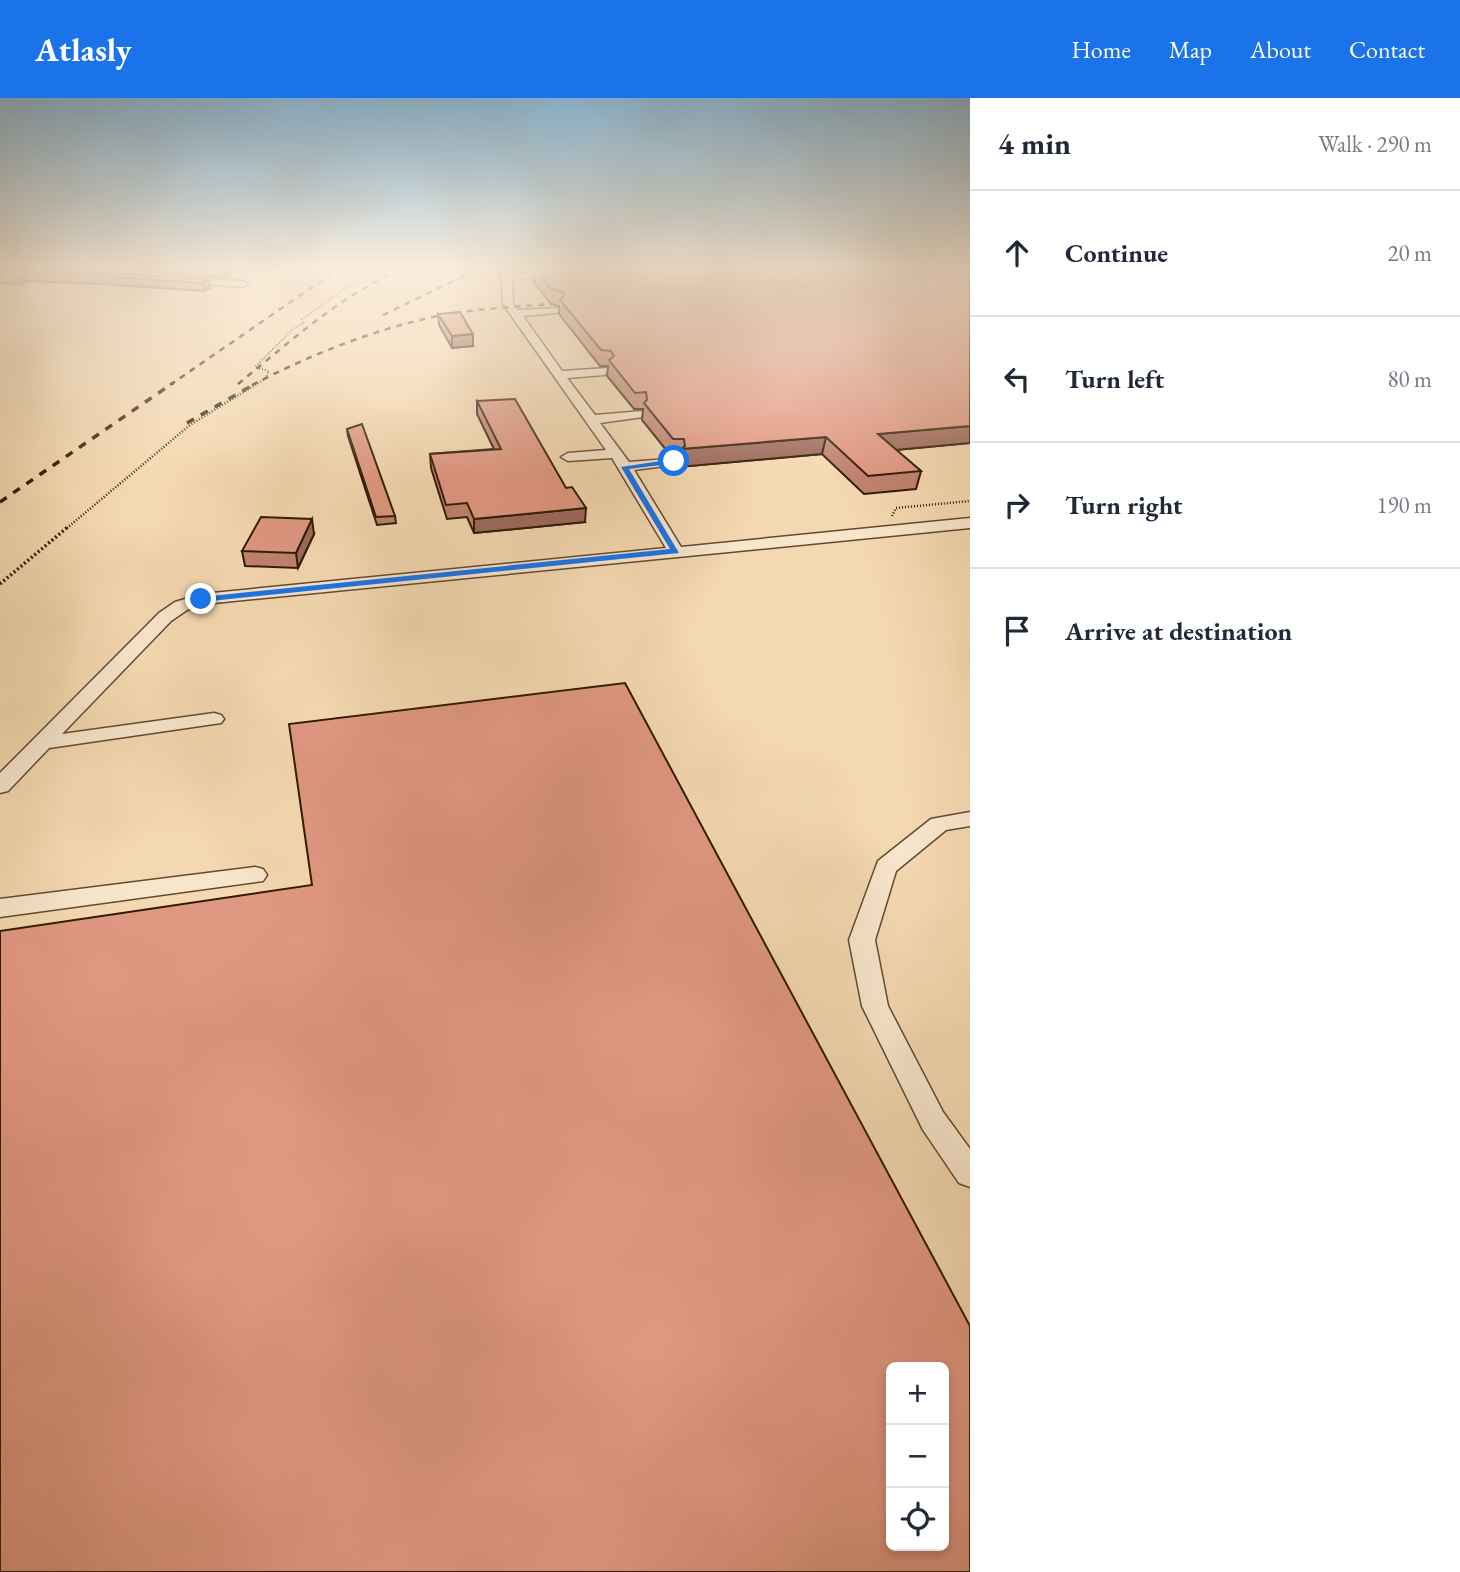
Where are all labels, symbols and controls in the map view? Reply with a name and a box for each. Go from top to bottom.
text: Atlasly [35,28,132,71]
text: Home [1071,34,1131,65]
text: Map [1169,34,1212,65]
text: About [1250,34,1311,65]
text: Contact [1349,34,1425,65]
text: 4 min [998,124,1071,163]
text: Walk · 290 m [1318,129,1432,159]
icon: ahead [998,234,1036,272]
text: Continue [1065,236,1168,270]
text: 20 m [1387,238,1432,268]
icon: left [998,360,1036,398]
text: Turn left [1065,362,1164,396]
text: 80 m [1387,364,1432,394]
route start [658,445,689,476]
icon: right [998,486,1036,524]
text: Turn right [1065,488,1183,522]
text: 190 m [1376,490,1432,520]
route end [185,583,216,614]
icon: arrive [998,612,1036,650]
text: Arrive at destination [1065,614,1292,648]
map controls [886,1362,949,1551]
button: + [886,1362,949,1425]
button: − [886,1425,949,1488]
button: locate [886,1488,949,1551]

